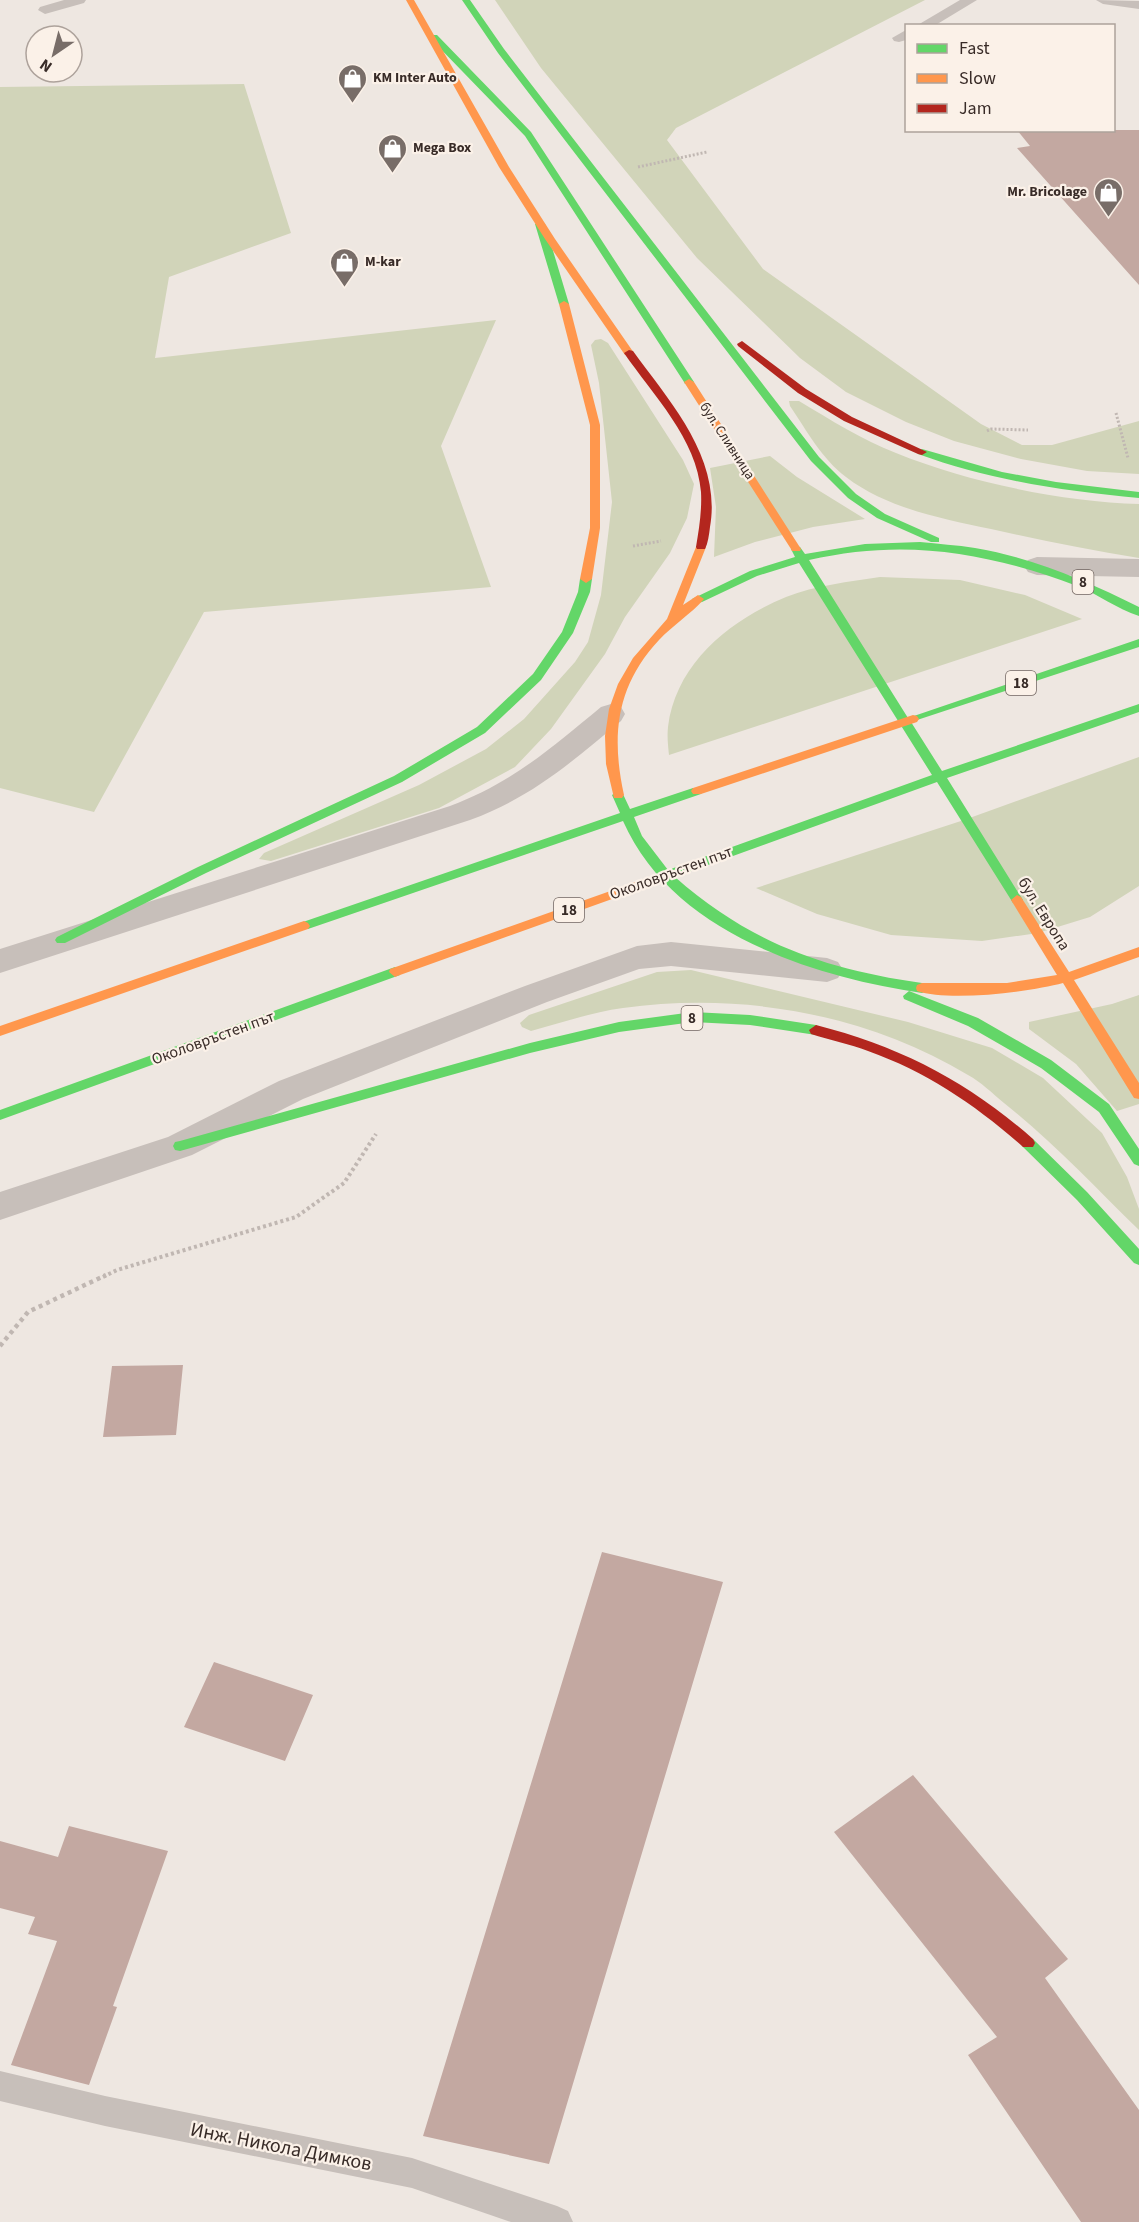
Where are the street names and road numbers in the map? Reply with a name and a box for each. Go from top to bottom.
street label: бул. Сливница [694,398,760,484]
road number: 8 [1072,570,1094,594]
road number: 18 [1006,671,1036,695]
street label: Околовръстен път [606,841,736,905]
street label: бул. Европа [1013,873,1075,955]
road number: 18 [554,898,584,922]
street label: Околовръстен път [148,1006,278,1070]
road number: 8 [682,1006,702,1030]
street label: Инж. Никола Димков [188,2116,374,2178]

